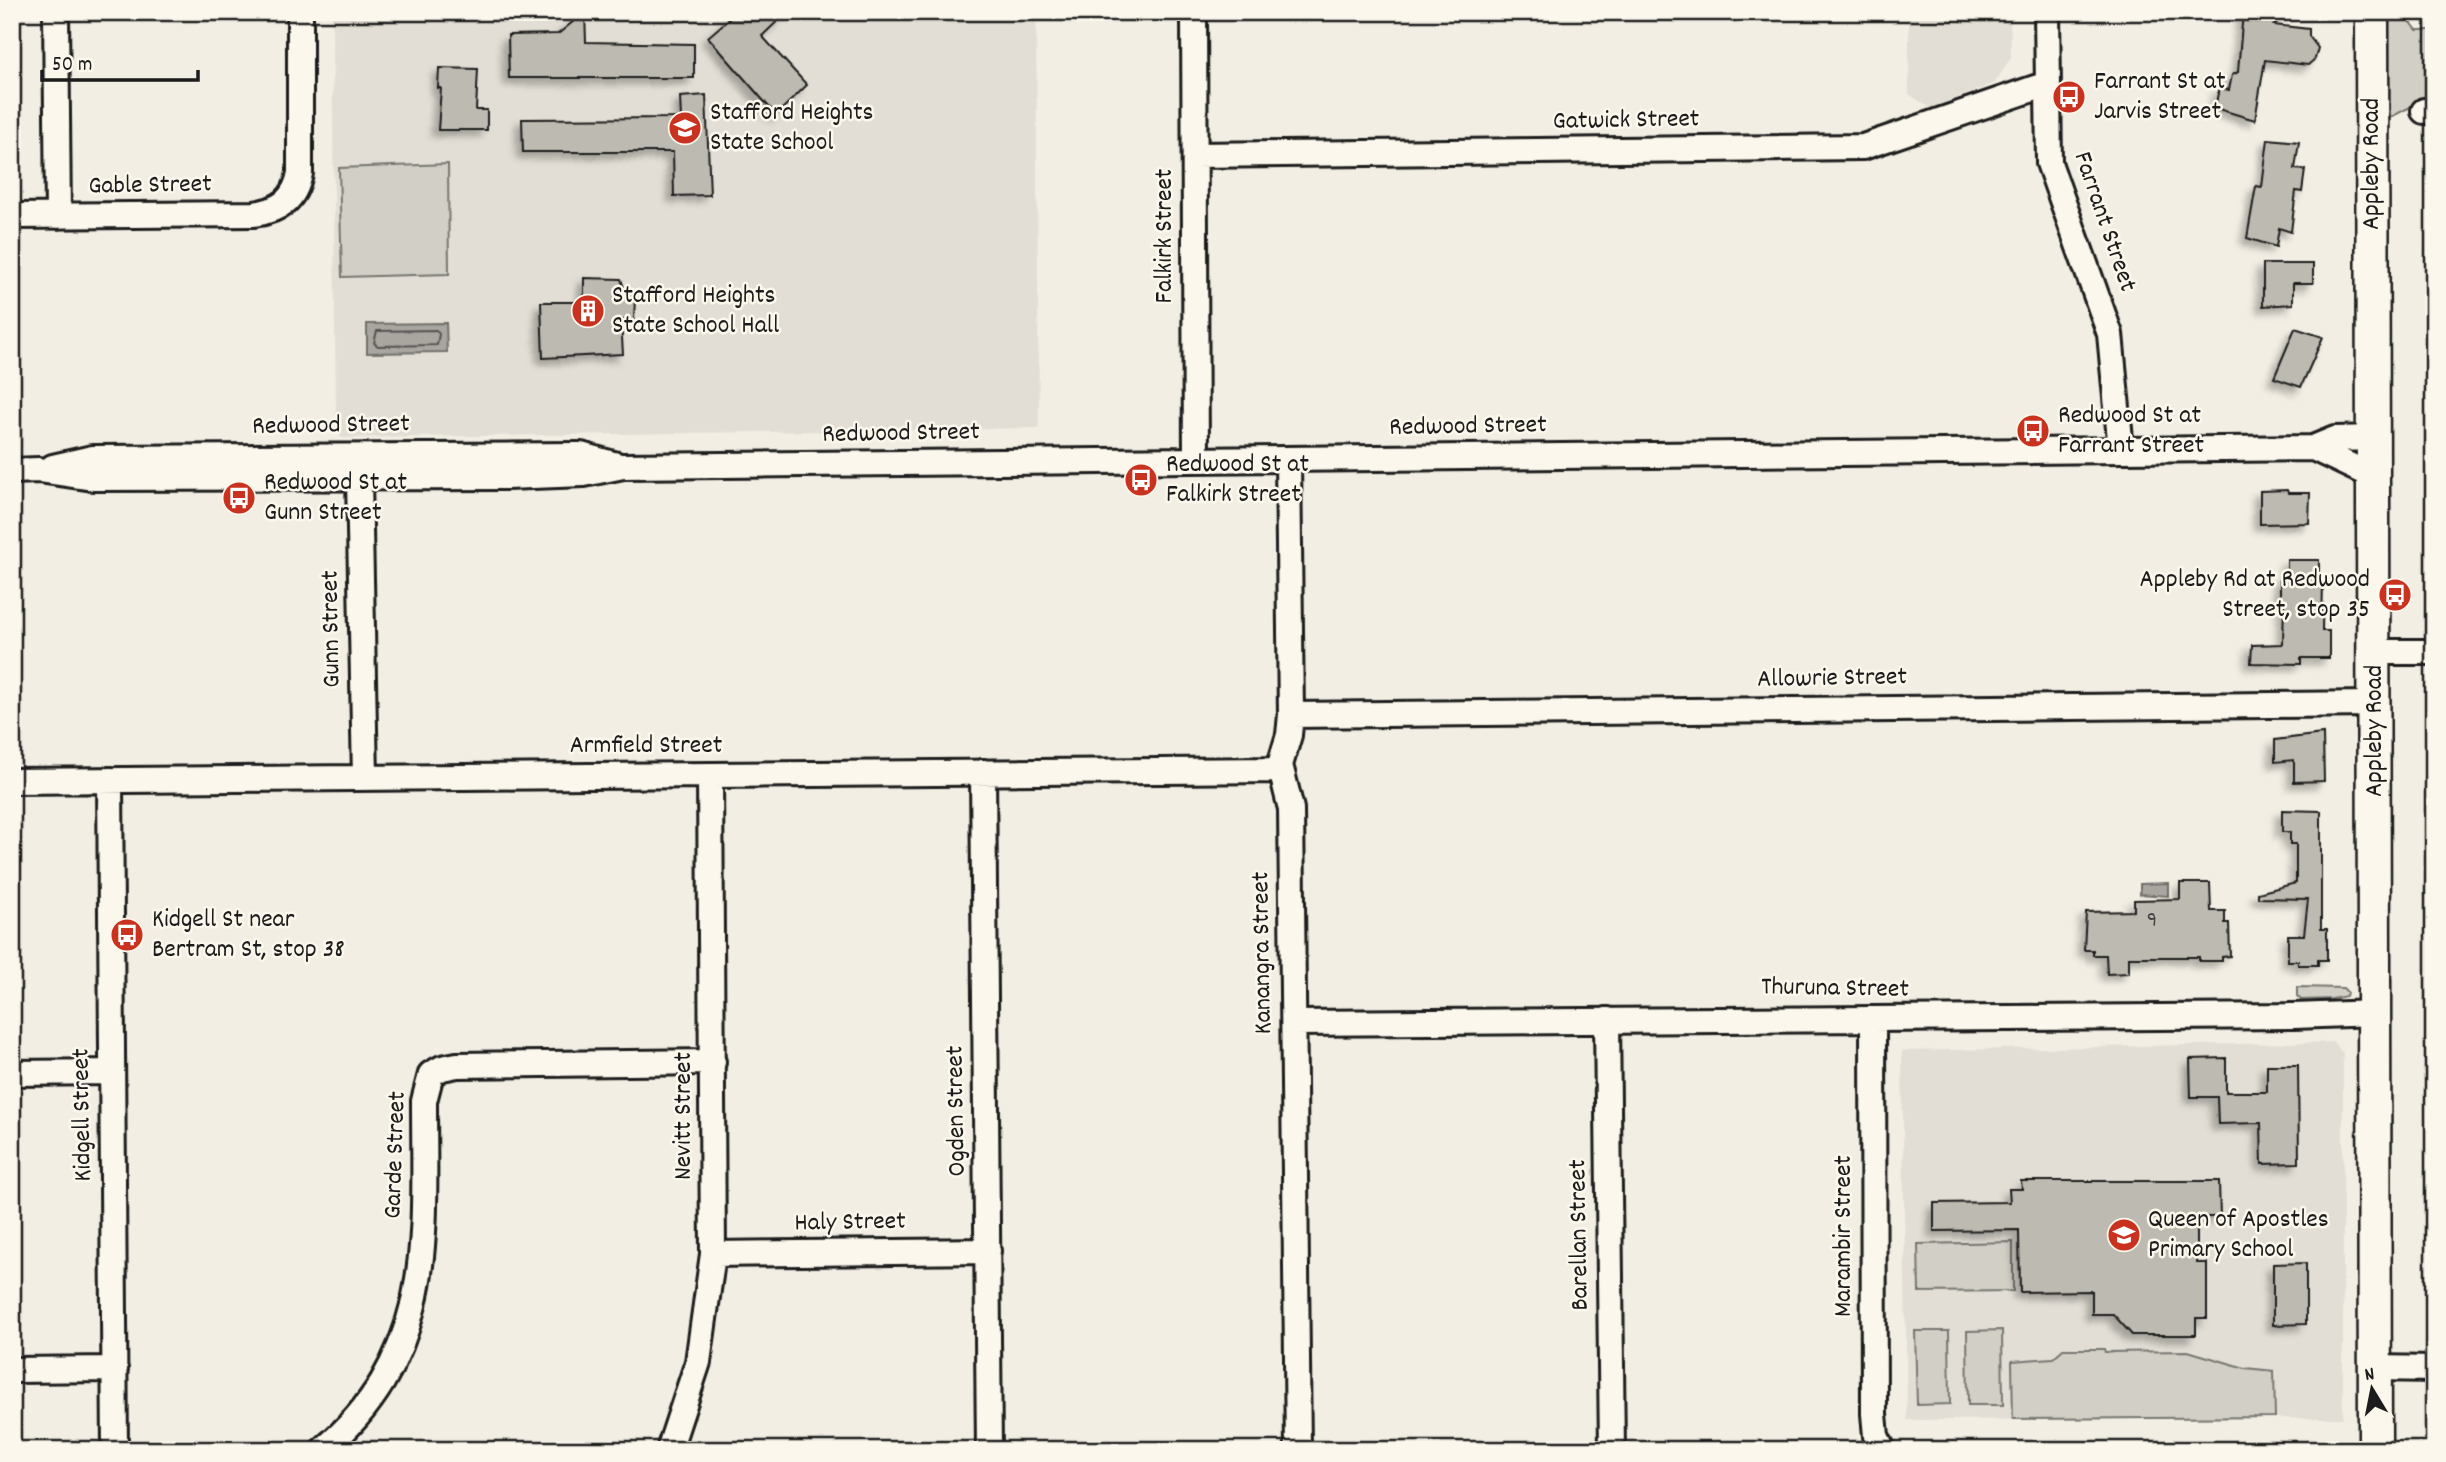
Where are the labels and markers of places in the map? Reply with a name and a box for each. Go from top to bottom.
place label: Farrant St at Jarvis Street [2094,64,2226,131]
bus stop icon: Farrant St at Jarvis Street [2050,78,2088,116]
place label: Stafford Heights State School [710,95,874,162]
school or university icon: Stafford Heights State School [666,109,704,147]
place label: Stafford Heights State School Hall [612,278,779,345]
building icon: Stafford Heights State School Hall [569,292,607,330]
place label: Redwood St at Farrant Street [2058,398,2204,465]
bus stop icon: Redwood St at Farrant Street [2014,412,2052,450]
place label: Redwood St at Falkirk Street [1166,447,1310,514]
bus stop icon: Redwood St at Falkirk Street [1122,461,1160,499]
place label: Redwood St at Gunn Street [264,465,408,532]
bus stop icon: Redwood St at Gunn Street [220,479,258,517]
place label: Appleby Rd at Redwood Street, stop 35 [2140,562,2370,629]
bus stop icon: Appleby Rd at Redwood Street, stop 35 [2376,576,2414,614]
place label: Kidgell St near Bertram St, stop 38 [152,902,345,969]
bus stop icon: Kidgell St near Bertram St, stop 38 [108,916,146,954]
place label: Queen of Apostles Primary School [2148,1202,2329,1269]
school or university icon: Queen of Apostles Primary School [2105,1216,2143,1254]

